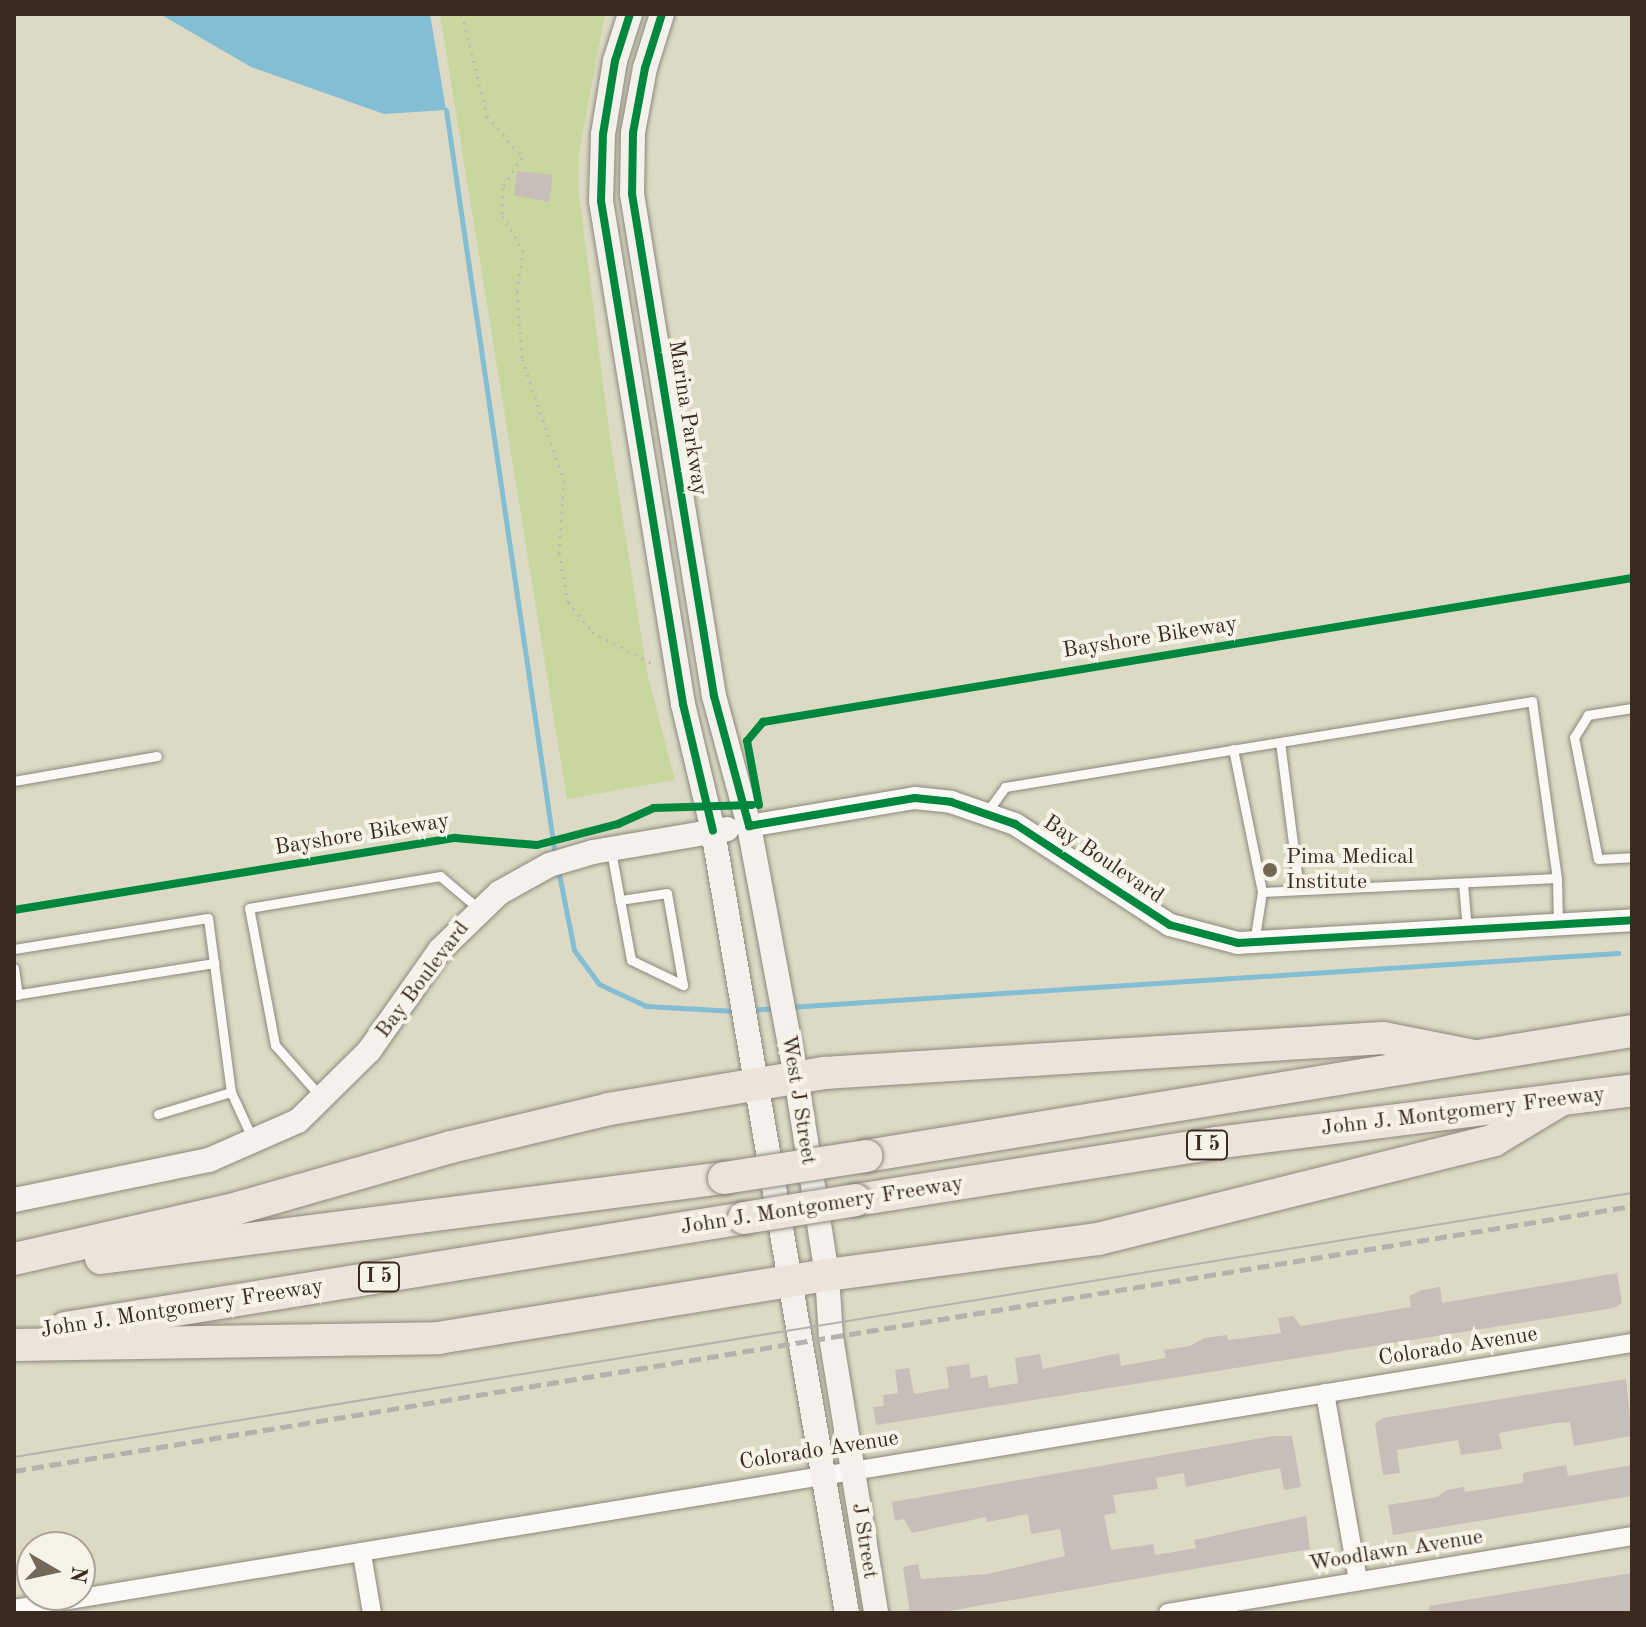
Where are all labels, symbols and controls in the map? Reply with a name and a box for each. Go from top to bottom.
street label: Marina Parkway [662,338,712,498]
street label: Bayshore Bikeway [1061,611,1239,665]
street label: Bayshore Bikeway [273,808,451,862]
street label: Bay Boulevard [1038,810,1168,910]
place label: Pima Medical Institute [1286,844,1414,896]
marker: Pima Medical Institute [1261,861,1279,879]
street label: Bay Boulevard [370,916,476,1044]
street label: West J Street [775,1033,821,1167]
street label: John J. Montgomery Freeway [1320,1081,1606,1143]
road number: I 5 [1185,1129,1229,1161]
street label: John J. Montgomery Freeway [679,1171,965,1241]
road number: I 5 [357,1261,401,1293]
street label: John J. Montgomery Freeway [39,1274,325,1344]
street label: Colorado Avenue [1377,1321,1539,1373]
street label: Colorado Avenue [738,1425,900,1477]
street label: J Street [845,1501,883,1581]
street label: Woodlawn Avenue [1307,1524,1485,1578]
north arrow [16,1531,96,1611]
text: N [66,1564,90,1584]

